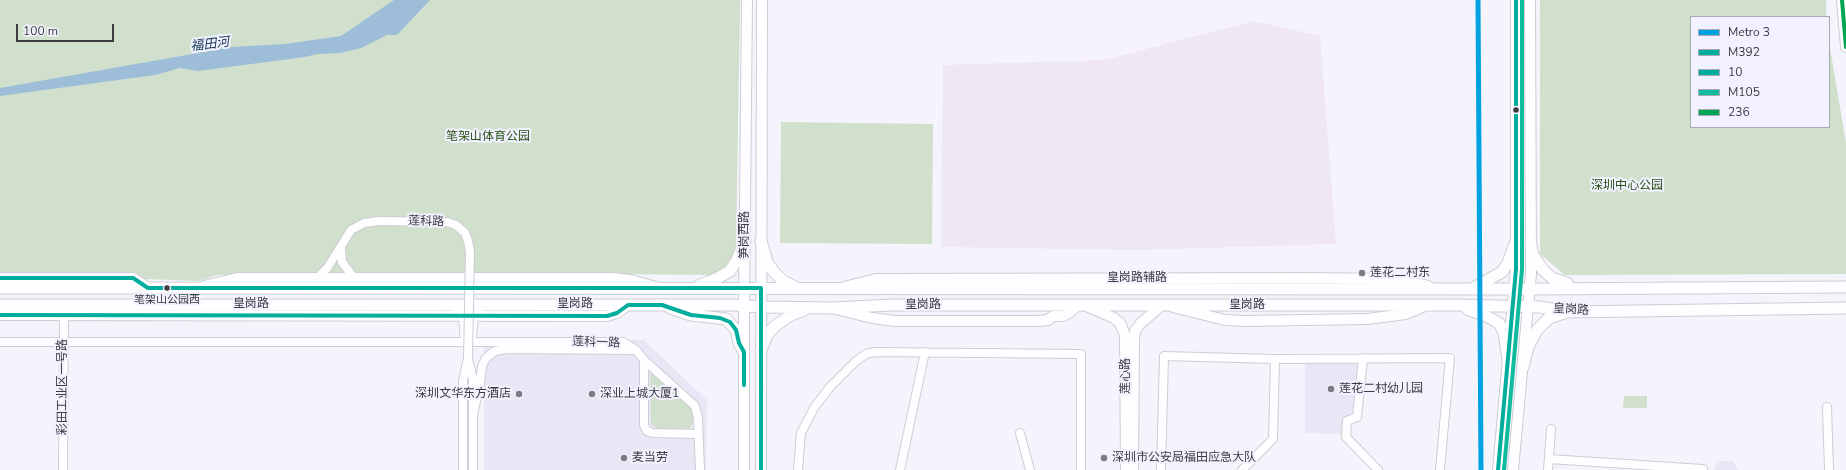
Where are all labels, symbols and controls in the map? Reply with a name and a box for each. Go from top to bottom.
scale bar [18,16,116,42]
legend [1690,16,1830,128]
text: 100 m [23,23,58,39]
text: Metro 3 [1728,24,1770,40]
water label: 福田河 [190,35,230,55]
text: M392 [1728,44,1760,60]
text: 10 [1728,64,1742,80]
text: M105 [1728,84,1760,100]
text: 236 [1728,104,1750,120]
unlabelled marker [1511,105,1521,115]
park label: 笔架山体育公园 [446,130,530,144]
park label: 深圳中心公园 [1591,179,1663,193]
street label: 笋岗西路 [738,211,752,259]
street label: 莲科路 [408,214,444,230]
place label: 莲花二村东 [1370,266,1430,280]
marker: 莲花二村东 [1357,268,1367,278]
street label: 皇岗路辅路 [1107,271,1167,285]
marker: 笔架山公园西 [162,283,172,293]
place label: 笔架山公园西 [134,293,200,307]
street label: 皇岗路 [233,297,269,311]
street label: 皇岗路 [557,297,593,311]
street label: 皇岗路 [905,298,941,312]
street label: 皇岗路 [1229,298,1265,312]
street label: 皇岗路 [1553,302,1589,318]
street label: 莲科一路 [572,335,620,351]
street label: 彩田工业区一号路 [56,339,70,435]
street label: 莲心路 [1119,358,1133,394]
place label: 莲花二村幼儿园 [1339,382,1423,396]
marker: 莲花二村幼儿园 [1326,384,1336,394]
place label: 深圳文华东方酒店 [415,387,511,401]
place label: 深业上城大厦1 [600,387,679,401]
marker: 深圳文华东方酒店 [514,389,524,399]
marker: 深业上城大厦1 [587,389,597,399]
place label: 麦当劳 [632,451,668,465]
place label: 深圳市公安局福田应急大队 [1112,451,1256,465]
marker: 麦当劳 [619,453,629,463]
marker: 深圳市公安局福田应急大队 [1099,453,1109,463]

